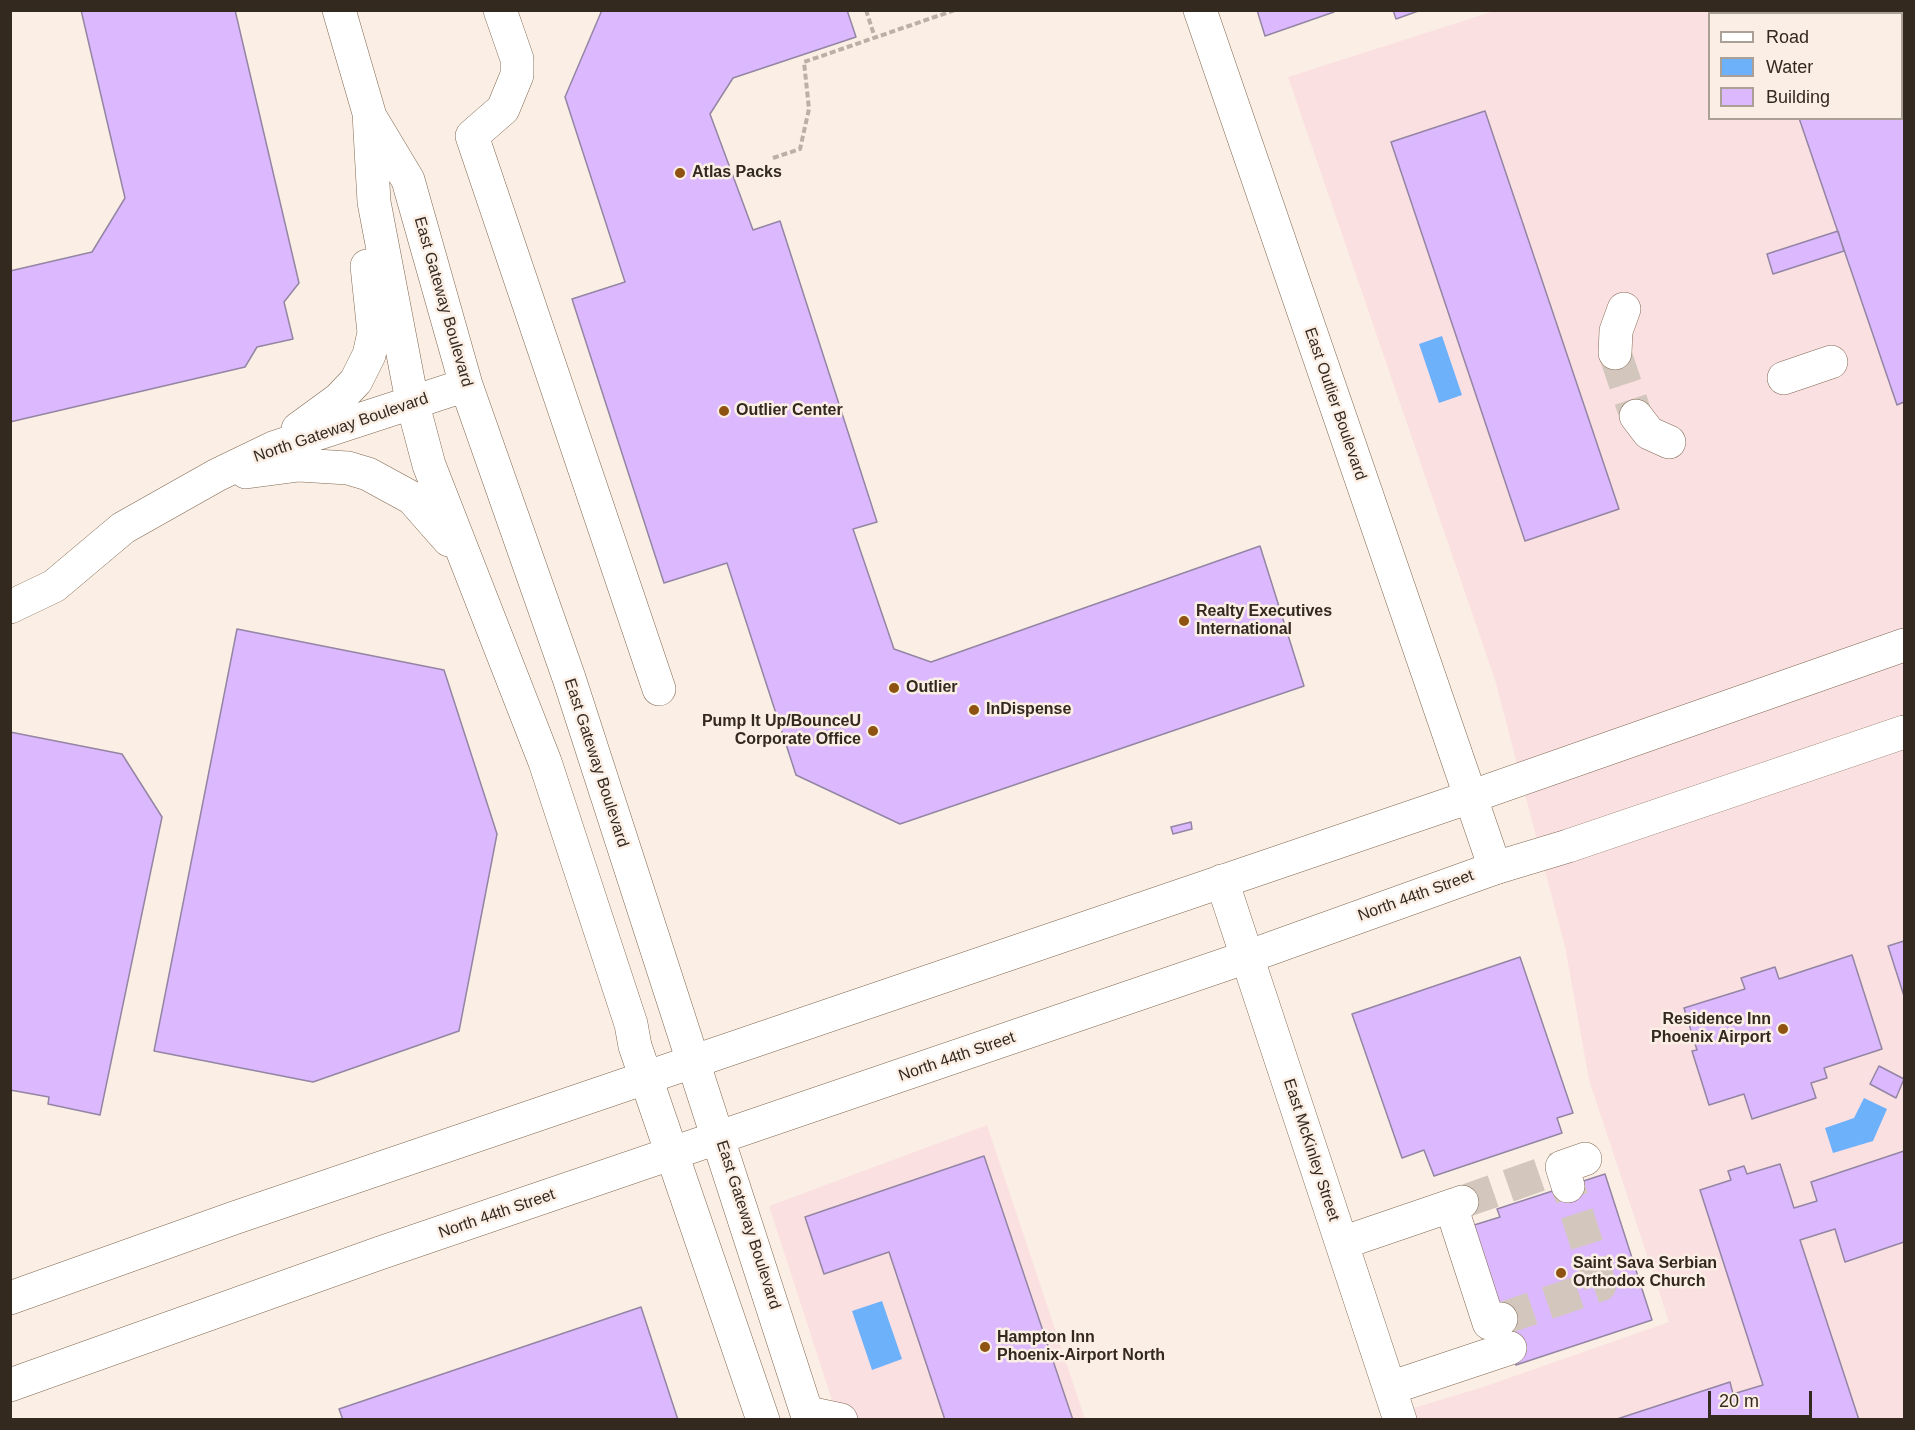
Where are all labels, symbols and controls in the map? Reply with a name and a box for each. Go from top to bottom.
legend [1708,12,1903,120]
text: Road [1766,27,1809,47]
text: Water [1766,57,1813,77]
text: Building [1766,87,1830,107]
place label: Atlas Packs [692,163,782,183]
marker: Atlas Packs [673,166,687,180]
street label: East Gateway Boulevard [410,215,476,389]
street label: East Outlier Boulevard [1300,325,1370,483]
street label: North Gateway Boulevard [251,389,431,467]
place label: Outlier Center [736,401,843,421]
marker: Outlier Center [717,404,731,418]
place label: Realty Executives International [1196,602,1332,640]
marker: Realty Executives International [1177,614,1191,628]
street label: East Gateway Boulevard [560,676,632,850]
place label: Outlier [906,678,958,698]
marker: Outlier [887,681,901,695]
place label: InDispense [986,700,1071,720]
marker: InDispense [967,703,981,717]
place label: Pump It Up/BounceU Corporate Office [702,712,861,750]
marker: Pump It Up/BounceU Corporate Office [866,724,880,738]
street label: North 44th Street [1355,866,1477,926]
place label: Residence Inn Phoenix Airport [1651,1010,1771,1048]
marker: Residence Inn Phoenix Airport [1776,1022,1790,1036]
street label: North 44th Street [896,1028,1018,1086]
street label: East McKinley Street [1279,1076,1343,1224]
street label: East Gateway Boulevard [712,1138,784,1312]
street label: North 44th Street [436,1185,558,1243]
place label: Saint Sava Serbian Orthodox Church [1573,1254,1717,1292]
marker: Saint Sava Serbian Orthodox Church [1554,1266,1568,1280]
place label: Hampton Inn Phoenix-Airport North [997,1328,1165,1366]
marker: Hampton Inn Phoenix-Airport North [978,1340,992,1354]
scale bar [1711,1379,1814,1417]
text: 20 m [1719,1391,1759,1411]

